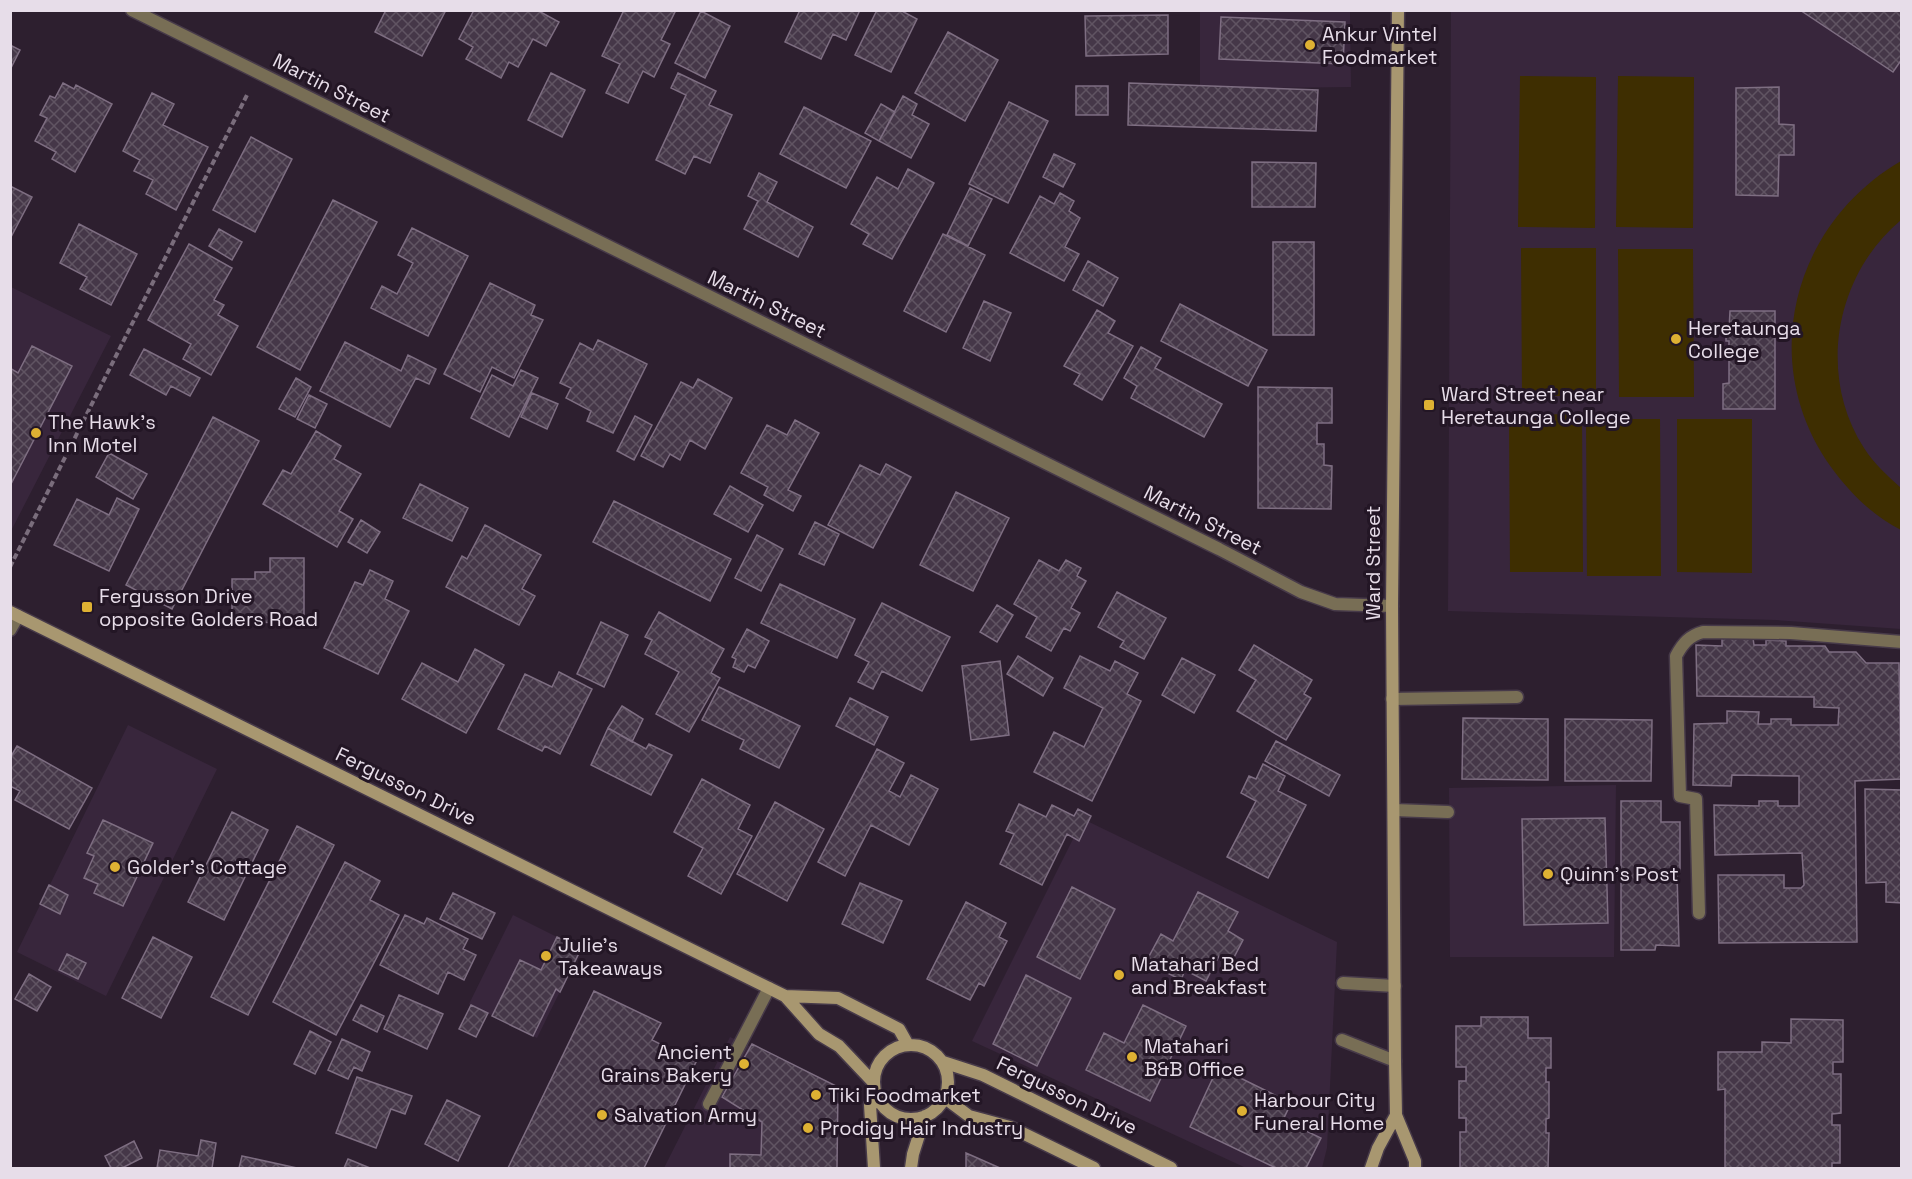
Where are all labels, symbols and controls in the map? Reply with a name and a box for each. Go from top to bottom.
place label: Ankur Vintel Foodmarket [1322,21,1437,70]
marker: Ankur Vintel Foodmarket [1303,38,1317,52]
street label: Martin Street [269,47,395,129]
street label: Martin Street [703,264,831,344]
place label: Heretaunga College [1688,315,1801,364]
marker: Heretaunga College [1669,332,1683,346]
place label: Ward Street near Heretaunga College [1441,381,1630,430]
marker: Ward Street near Heretaunga College [1422,398,1436,412]
place label: The Hawk's Inn Motel [48,409,156,458]
marker: The Hawk's Inn Motel [29,426,43,440]
street label: Martin Street [1140,479,1266,561]
street label: Ward Street [1360,505,1386,621]
place label: Fergusson Drive opposite Golders Road [99,583,318,632]
marker: Fergusson Drive opposite Golders Road [80,600,94,614]
street label: Fergusson Drive [331,741,481,831]
place label: Golder's Cottage [127,854,287,880]
marker: Golder's Cottage [108,860,122,874]
place label: Quinn's Post [1560,861,1679,887]
marker: Quinn's Post [1541,867,1555,881]
place label: Julie's Takeaways [558,932,663,981]
marker: Julie's Takeaways [539,949,553,963]
place label: Matahari Bed and Breakfast [1131,951,1267,1000]
marker: Matahari Bed and Breakfast [1112,968,1126,982]
place label: Matahari B&B Office [1144,1033,1245,1082]
place label: Ancient Grains Bakery [601,1039,732,1088]
street label: Fergusson Drive [992,1050,1142,1140]
marker: Matahari B&B Office [1125,1050,1139,1064]
marker: Ancient Grains Bakery [737,1057,751,1071]
place label: Tiki Foodmarket [828,1082,981,1108]
place label: Harbour City Funeral Home [1254,1087,1384,1136]
marker: Tiki Foodmarket [809,1088,823,1102]
place label: Salvation Army [614,1102,757,1128]
marker: Harbour City Funeral Home [1235,1104,1249,1118]
marker: Salvation Army [595,1108,609,1122]
place label: Prodigy Hair Industry [820,1115,1023,1141]
marker: Prodigy Hair Industry [801,1121,815,1135]

